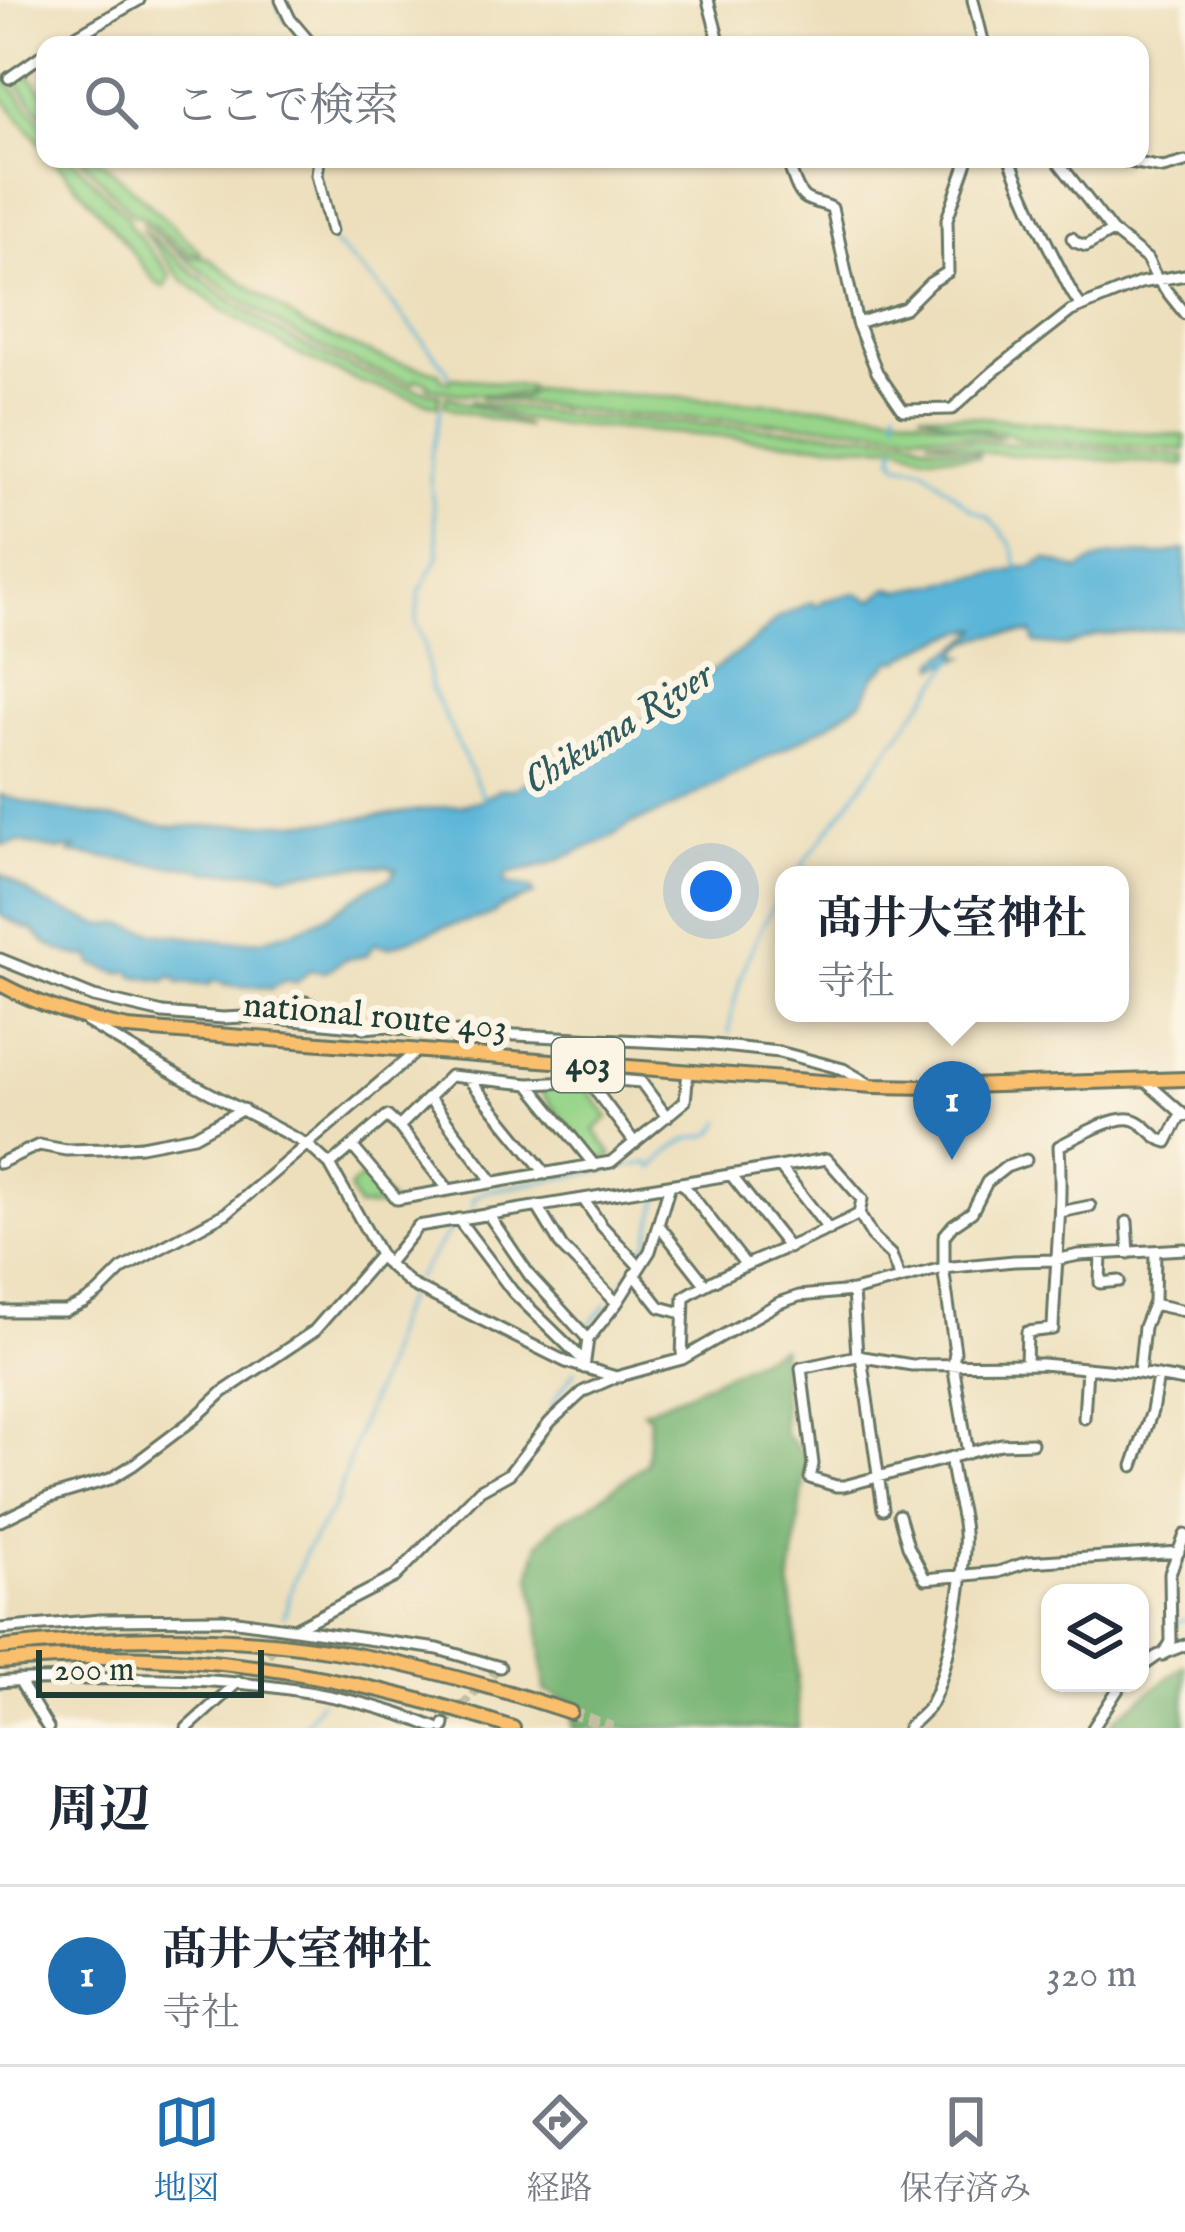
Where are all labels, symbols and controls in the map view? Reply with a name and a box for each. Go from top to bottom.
search box [36,36,1149,168]
icon: search [78,69,144,135]
text: ここで検索 [174,79,399,136]
water label: Chikuma River [515,651,724,807]
your location [681,861,741,921]
popup [775,866,1129,1022]
text: 髙井大室神社 [817,892,1087,949]
text: 寺社 [817,959,895,1008]
street label: national route 403 [241,983,509,1051]
road number: 403 [552,1038,624,1092]
pin: 1 [913,1061,991,1160]
map controls [1041,1584,1149,1692]
button: layers [1041,1584,1149,1692]
scale bar [36,1644,264,1697]
text: 200 m [54,1650,135,1692]
text: 周辺 [48,1780,150,1845]
text: 髙井大室神社 [162,1923,432,1980]
text: 1 [80,1951,94,2000]
text: 320 m [1046,1951,1137,2000]
text: 寺社 [162,1990,240,2039]
tab: 地図 [154,2089,220,2211]
tab: 経路 [527,2089,593,2211]
tab: 保存済み [900,2089,1032,2211]

